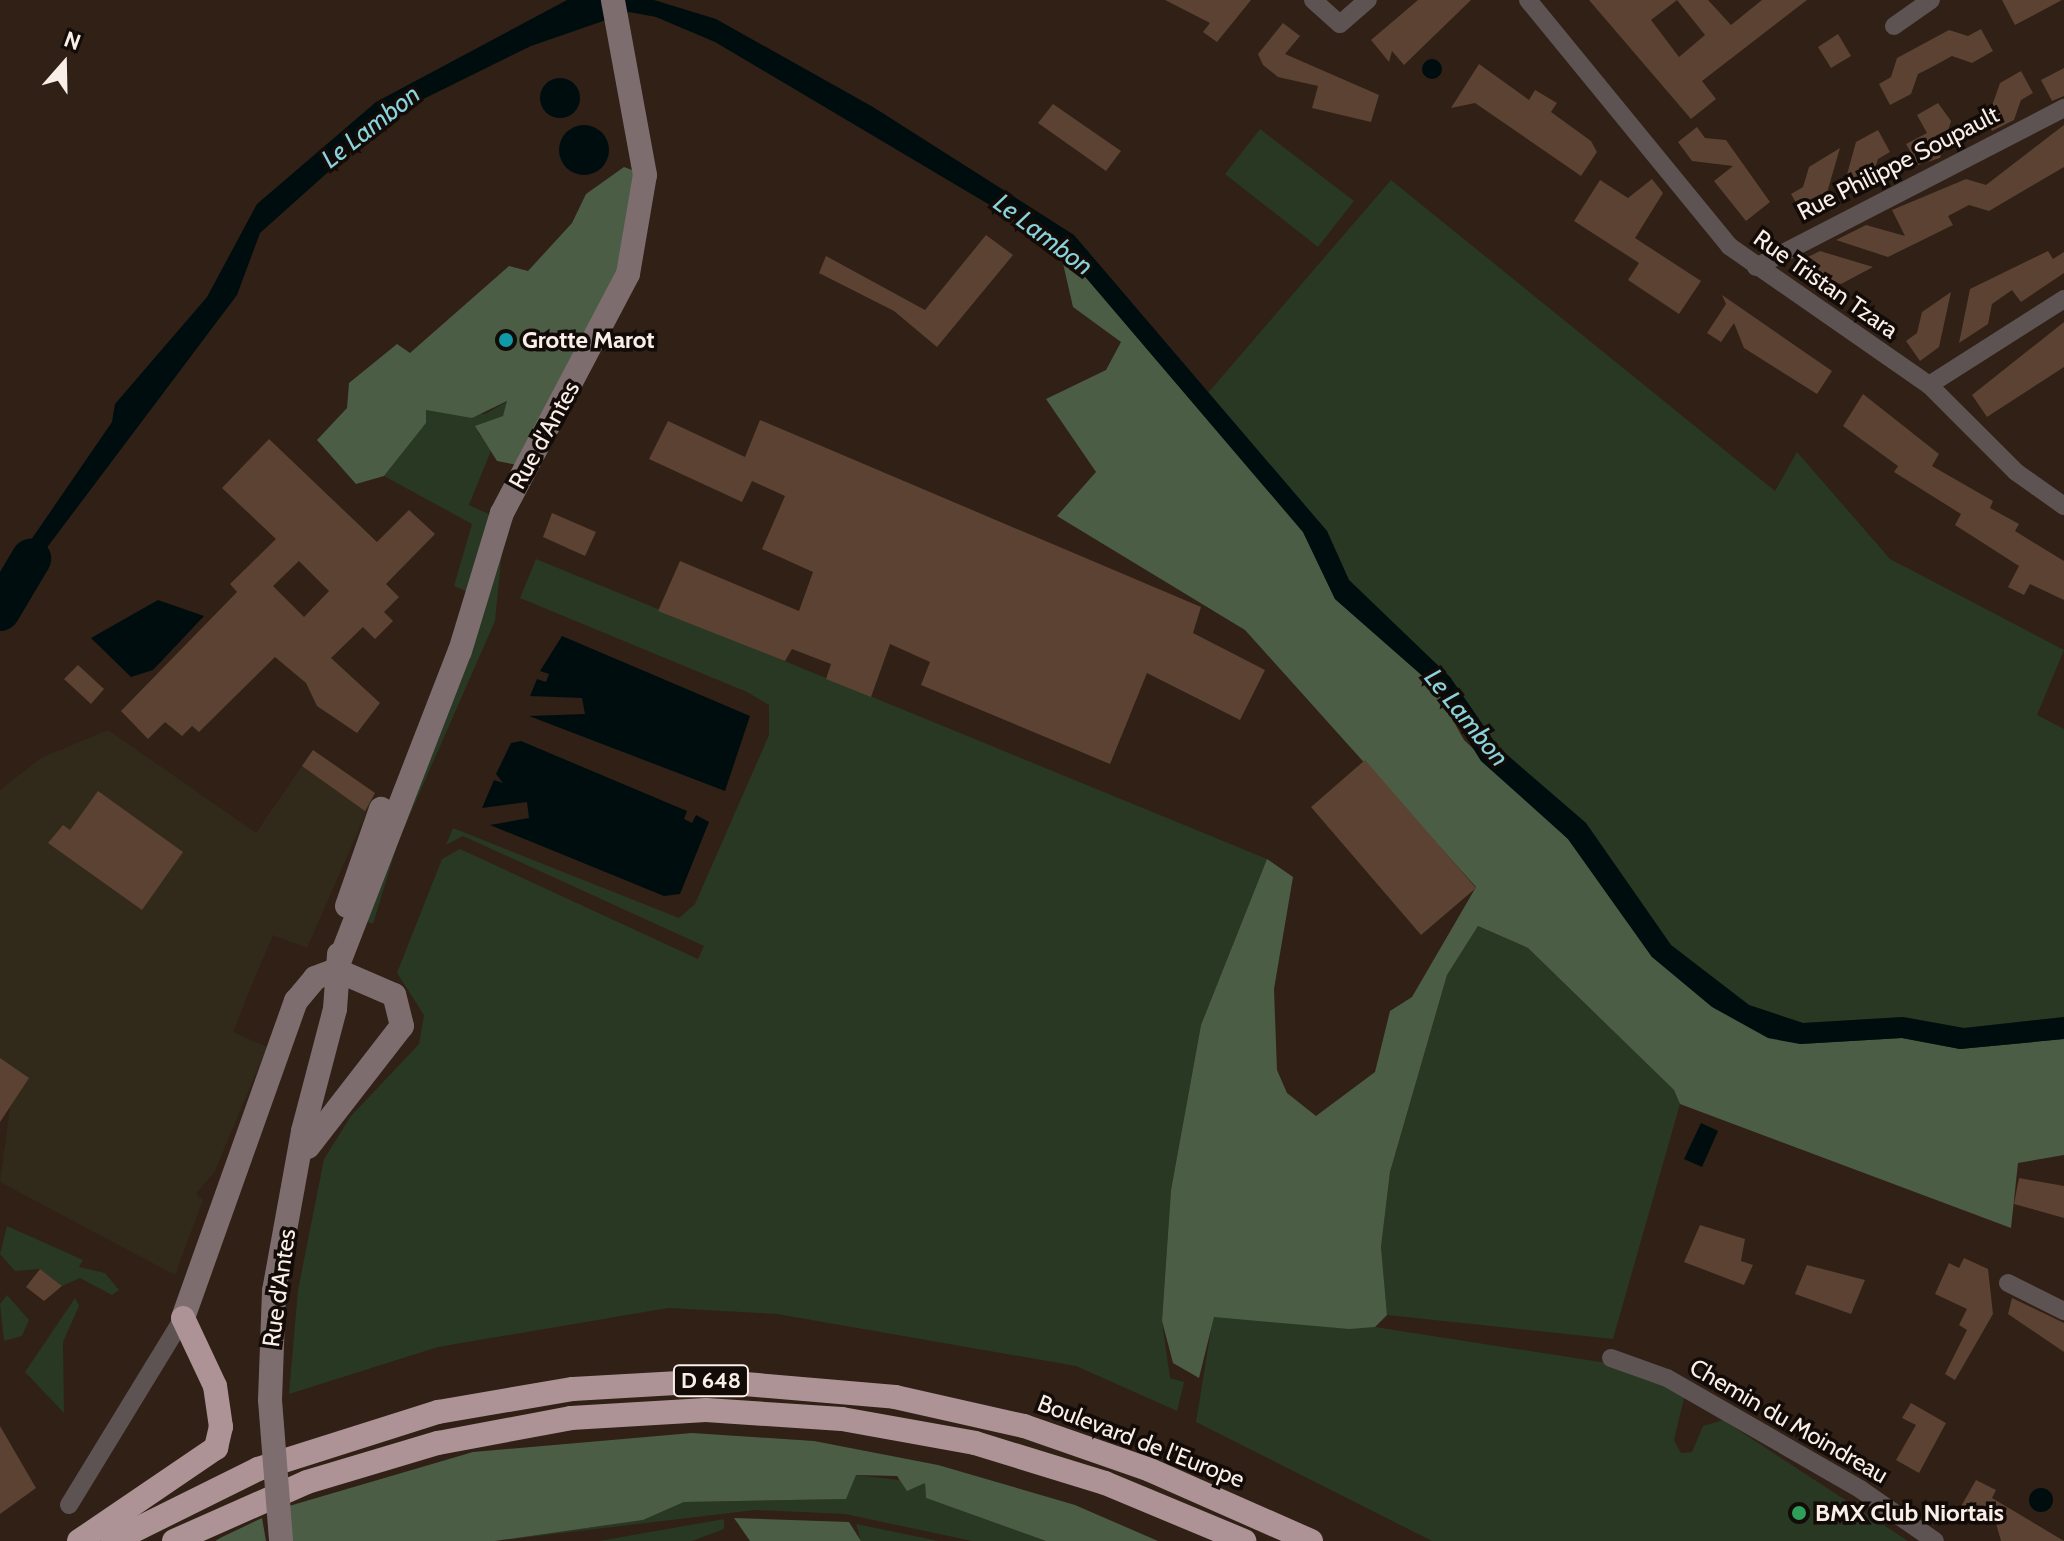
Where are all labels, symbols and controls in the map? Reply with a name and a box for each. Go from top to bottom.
north arrow [24,24,104,104]
text: N [60,26,84,56]
water label: Le Lambon [316,79,426,175]
street label: Rue Philippe Soupault [1792,100,2004,226]
water label: Le Lambon [987,188,1099,282]
street label: Rue Tristan Tzara [1748,224,1904,344]
place label: Grotte Marot [522,326,655,354]
marker: Grotte Marot [497,331,515,349]
street label: Rue d'Antes [503,376,585,494]
water label: Le Lambon [1417,663,1515,773]
street label: Rue d'Antes [256,1227,302,1349]
street label: Chemin du Moindreau [1685,1352,1893,1490]
road number: D 648 [671,1363,751,1399]
street label: Boulevard de l'Europe [1034,1388,1248,1494]
place label: BMX Club Niortais [1815,1499,2004,1527]
marker: BMX Club Niortais [1790,1504,1808,1522]

